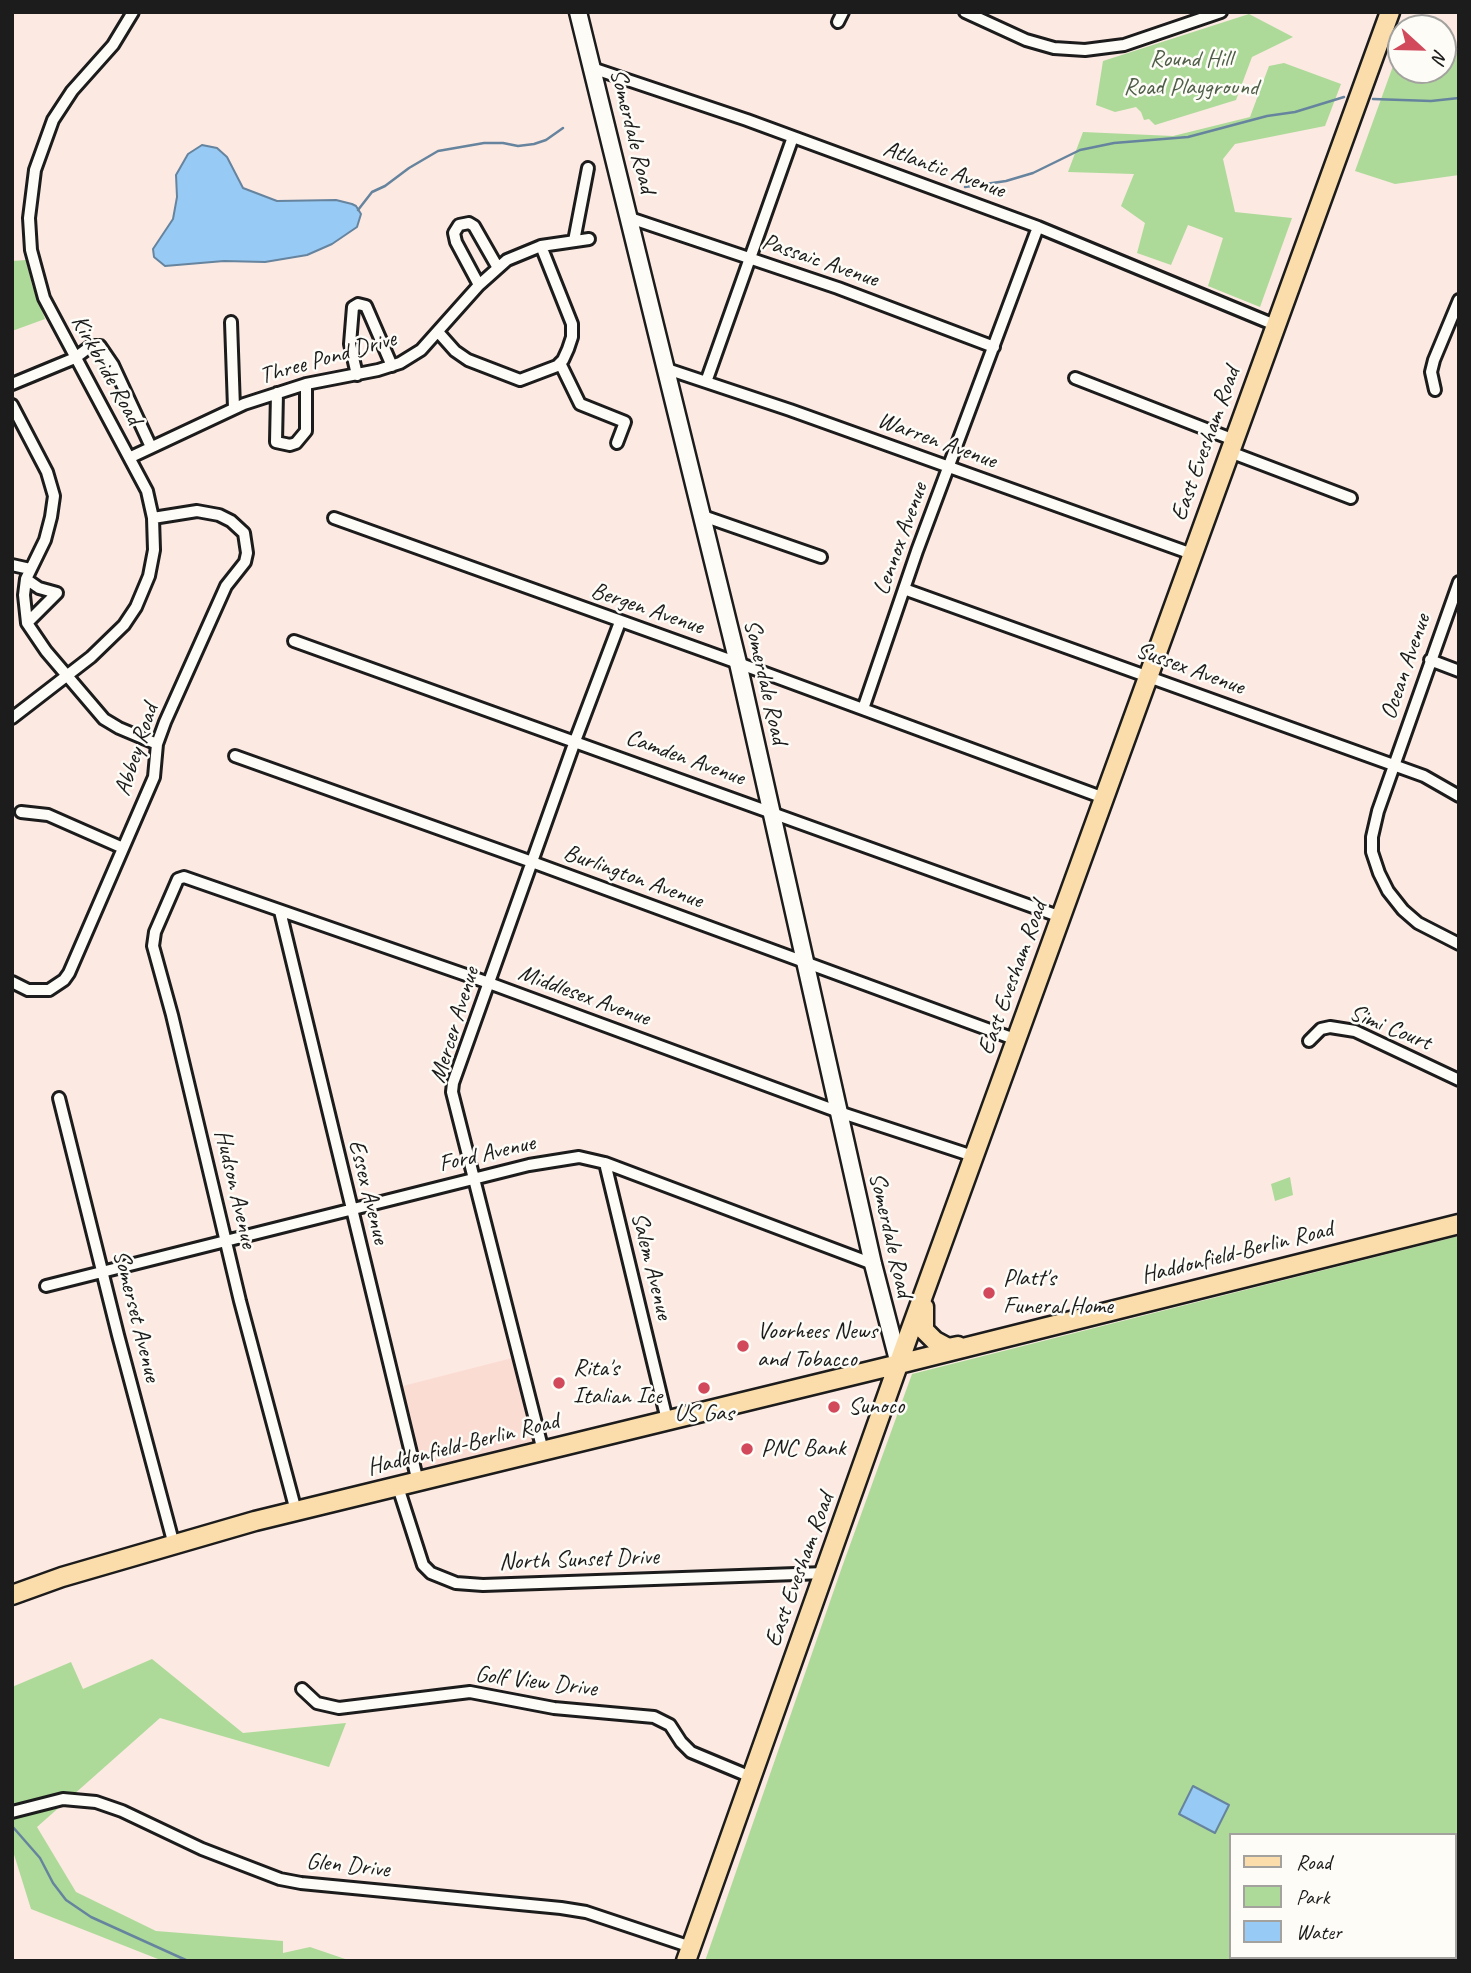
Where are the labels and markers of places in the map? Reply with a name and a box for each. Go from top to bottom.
place label: Platt's Funeral Home [1003,1265,1113,1321]
marker: Platt's Funeral Home [981,1285,997,1301]
place label: Voorhees News and Tobacco [757,1318,877,1374]
marker: Voorhees News and Tobacco [735,1338,751,1354]
place label: Rita's Italian Ice [573,1355,662,1411]
marker: Rita's Italian Ice [551,1375,567,1391]
marker: US Gas [696,1380,712,1396]
place label: Sunoco [848,1393,904,1421]
marker: Sunoco [826,1399,842,1415]
place label: US Gas [674,1400,734,1428]
place label: PNC Bank [761,1435,846,1463]
marker: PNC Bank [739,1441,755,1457]

